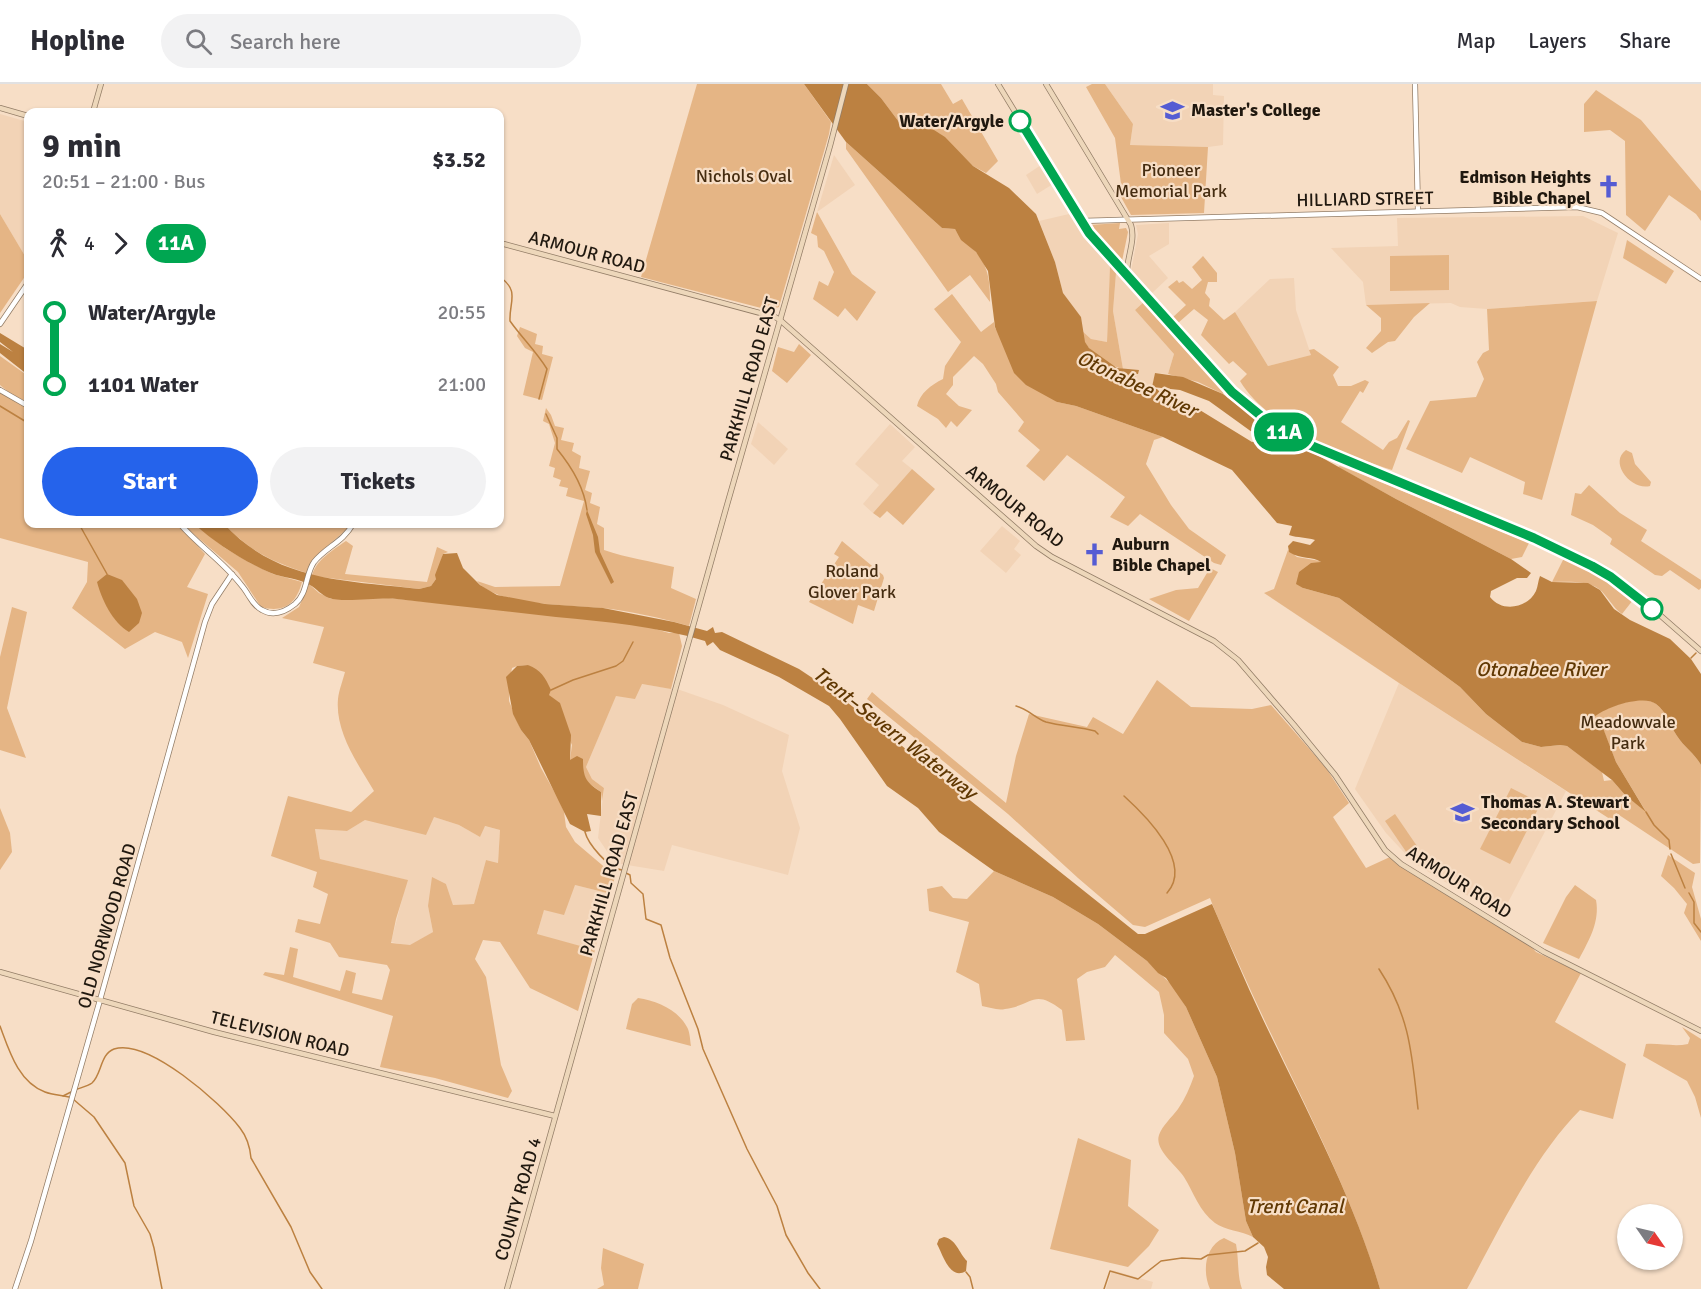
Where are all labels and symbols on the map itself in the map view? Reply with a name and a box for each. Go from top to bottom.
school or university icon: Master's College [1160,97,1186,123]
place label: Master's College [1191,99,1321,121]
place label: Water/Argyle [899,110,1004,132]
marker: Water/Argyle [1009,110,1031,132]
park label: Pioneer Memorial Park [1115,159,1227,202]
park label: Nichols Oval [696,165,792,187]
place label: Edmison Heights Bible Chapel [1459,166,1591,209]
church icon: Edmison Heights Bible Chapel [1596,174,1622,200]
street label: HILLIARD STREET [1296,187,1434,211]
street label: ARMOUR ROAD [526,226,648,278]
street label: PARKHILL ROAD EAST [715,294,783,464]
water label: Otonabee River [1073,345,1204,424]
line badge: 11A [1250,412,1318,452]
street label: ARMOUR ROAD [962,460,1068,552]
place label: Auburn Bible Chapel [1112,533,1211,576]
church icon: Auburn Bible Chapel [1081,541,1107,567]
park label: Roland Glover Park [808,560,896,603]
unlabelled marker [1641,598,1663,620]
water label: Otonabee River [1476,657,1609,682]
water label: Trent–Severn Waterway [808,661,984,806]
park label: Meadowvale Park [1580,711,1676,754]
street label: PARKHILL ROAD EAST [575,789,643,959]
place label: Thomas A. Stewart Secondary School [1481,791,1630,834]
school or university icon: Thomas A. Stewart Secondary School [1450,799,1476,825]
street label: OLD NORWOOD ROAD [73,841,141,1011]
street label: ARMOUR ROAD [1402,841,1516,923]
street label: TELEVISION ROAD [208,1006,352,1062]
street label: COUNTY ROAD 4 [490,1135,546,1263]
water label: Trent Canal [1246,1194,1346,1219]
north arrow [1617,1204,1683,1270]

